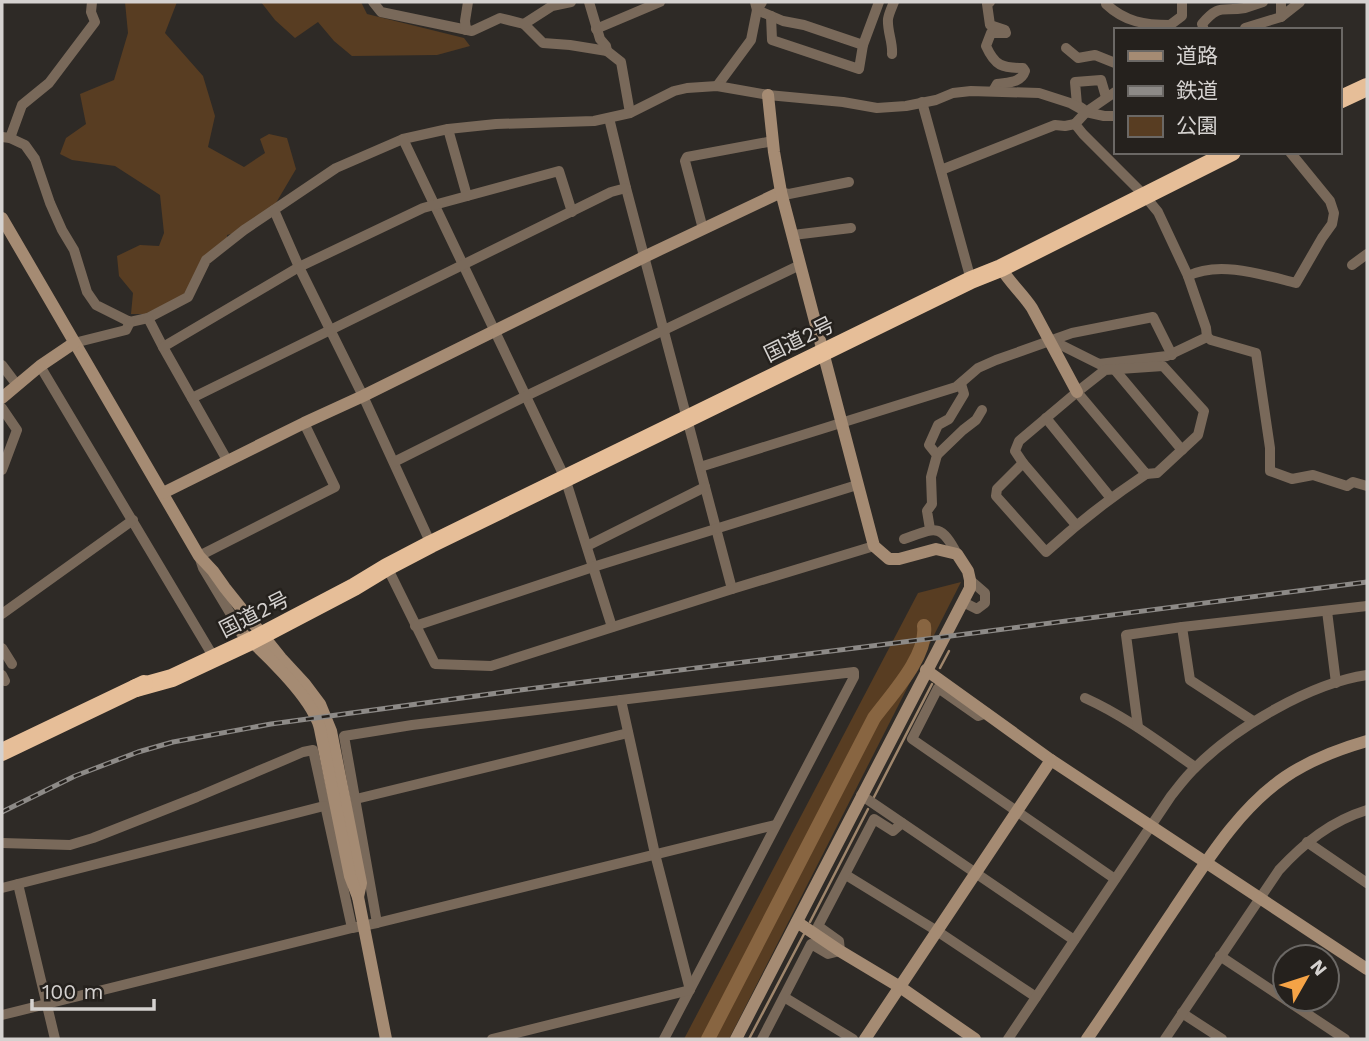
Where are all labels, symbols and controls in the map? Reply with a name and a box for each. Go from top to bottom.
legend [1114,28,1341,154]
text: 道路 [1176,43,1218,68]
text: 鉄道 [1176,78,1218,103]
text: 公園 [1176,113,1218,138]
street label: 国道2号 [760,311,838,367]
street label: 国道2号 [215,586,293,642]
north arrow [1271,943,1341,1013]
text: N [1305,955,1332,980]
scale bar [32,968,154,1012]
text: 100 m [42,979,104,1004]

